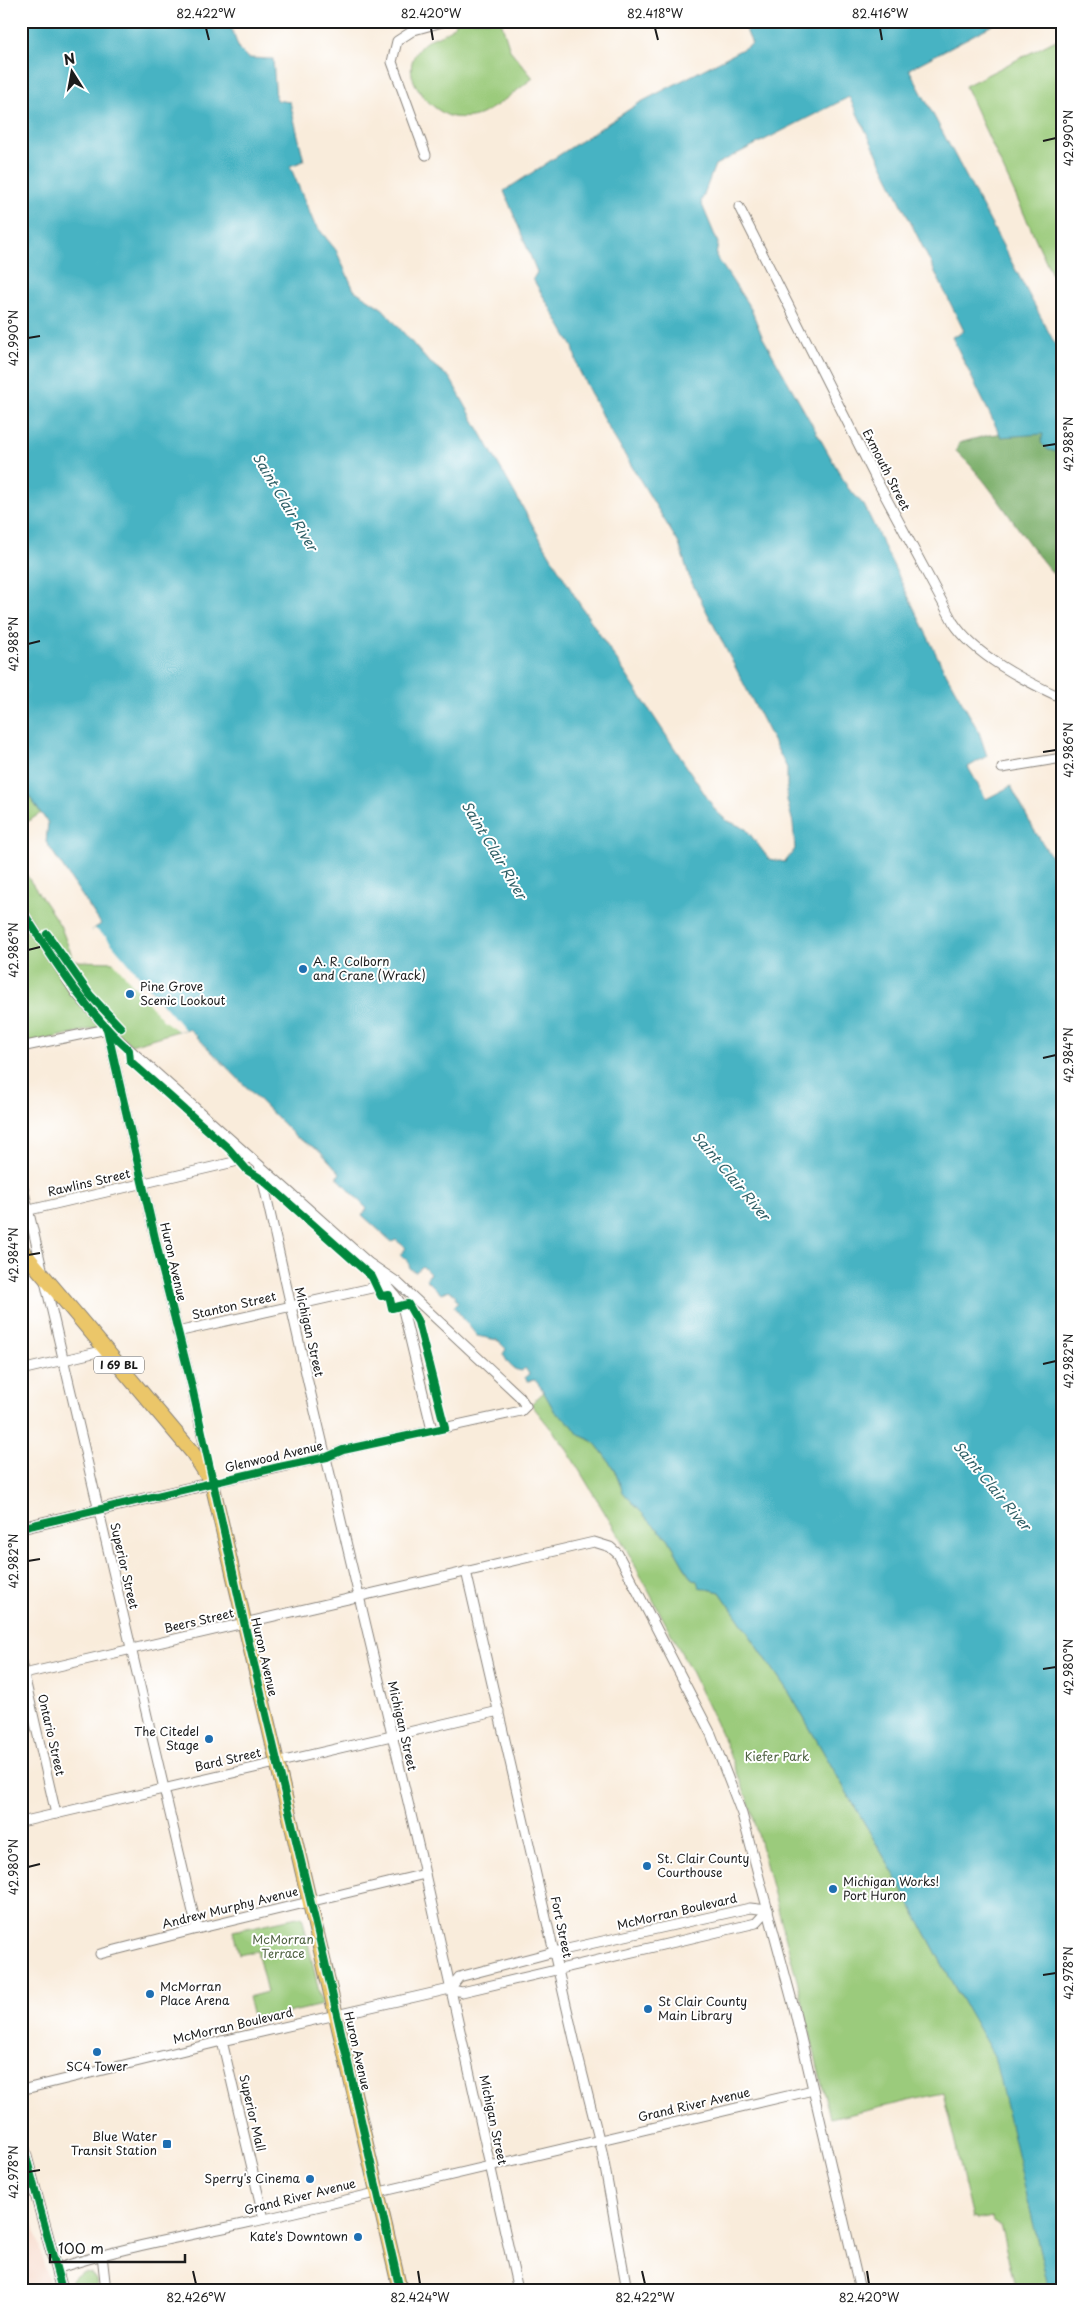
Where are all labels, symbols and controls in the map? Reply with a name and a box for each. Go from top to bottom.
text: 82.422°W [176,4,236,22]
text: 82.420°W [401,4,462,22]
text: 82.418°W [627,4,684,22]
text: 82.416°W [852,4,909,22]
text: N [62,47,77,70]
north arrow [48,48,98,98]
text: 42.990°N [1059,110,1077,166]
text: 42.990°N [4,310,22,366]
text: 42.988°N [1059,417,1077,471]
street label: Exmouth Street [859,426,915,513]
water label: Saint Clair River [248,449,324,556]
text: 42.988°N [4,617,22,671]
text: 42.986°N [1059,722,1077,778]
water label: Saint Clair River [457,797,533,904]
text: 42.986°N [4,922,22,978]
place label: A. R. Colborn and Crane (Wrack) [313,952,426,984]
marker: A. R. Colborn and Crane (Wrack) [297,963,309,975]
place label: Pine Grove Scenic Lookout [140,977,226,1009]
marker: Pine Grove Scenic Lookout [124,988,136,1000]
text: 42.984°N [1059,1027,1077,1083]
water label: Saint Clair River [688,1126,776,1226]
street label: Rawlins Street [46,1164,132,1200]
street label: Huron Avenue [156,1221,192,1303]
text: 42.984°N [4,1227,22,1283]
street label: Michigan Street [291,1285,329,1378]
street label: Stanton Street [190,1287,278,1323]
text: 42.982°N [1059,1334,1077,1388]
road number: I 69 BL [94,1356,144,1374]
street label: Glenwood Avenue [223,1436,325,1476]
water label: Saint Clair River [949,1436,1037,1536]
street label: Superior Street [106,1521,144,1611]
text: 42.982°N [4,1534,22,1588]
street label: Beers Street [162,1603,235,1637]
street label: Huron Avenue [247,1616,283,1698]
text: 42.980°N [1059,1639,1077,1695]
street label: Michigan Street [384,1679,422,1772]
street label: Ontario Street [34,1692,70,1777]
place label: The Citedel Stage [134,1722,199,1754]
marker: The Citedel Stage [203,1733,215,1745]
street label: Bard Street [193,1743,263,1775]
park label: Kiefer Park [745,1747,809,1765]
text: 42.980°N [4,1839,22,1895]
place label: St. Clair County Courthouse [657,1849,749,1881]
marker: St. Clair County Courthouse [641,1860,653,1872]
place label: Michigan Works! Port Huron [843,1872,939,1904]
street label: Andrew Murphy Avenue [160,1881,300,1933]
marker: Michigan Works! Port Huron [827,1883,839,1895]
street label: McMorran Boulevard [615,1888,739,1934]
street label: Fort Street [547,1894,577,1959]
park label: McMorran Terrace [252,1930,314,1962]
text: 42.978°N [1059,1946,1077,2000]
place label: McMorran Place Arena [160,1977,230,2009]
marker: McMorran Place Arena [144,1988,156,2000]
place label: St Clair County Main Library [658,1992,747,2024]
street label: McMorran Boulevard [171,2002,295,2048]
marker: St Clair County Main Library [642,2003,654,2015]
street label: Huron Avenue [340,2010,376,2092]
marker: SC4 Tower [91,2046,103,2058]
place label: SC4 Tower [66,2057,128,2075]
street label: Superior Mall [235,2073,271,2153]
street label: Michigan Street [476,2073,512,2166]
street label: Grand River Avenue [636,2082,752,2126]
place label: Blue Water Transit Station [71,2127,157,2159]
marker: Blue Water Transit Station [161,2138,173,2150]
text: 42.978°N [4,2145,22,2199]
place label: Sperry's Cinema [204,2169,301,2187]
street label: Grand River Avenue [242,2173,358,2219]
marker: Sperry's Cinema [304,2173,316,2185]
place label: Kate's Downtown [250,2227,348,2245]
scale bar [50,2231,185,2263]
marker: Kate's Downtown [352,2231,364,2243]
text: 100 m [58,2236,104,2259]
text: 82.426°W [166,2288,226,2306]
text: 82.424°W [390,2288,450,2306]
text: 82.422°W [615,2288,675,2306]
text: 82.420°W [839,2288,900,2306]

